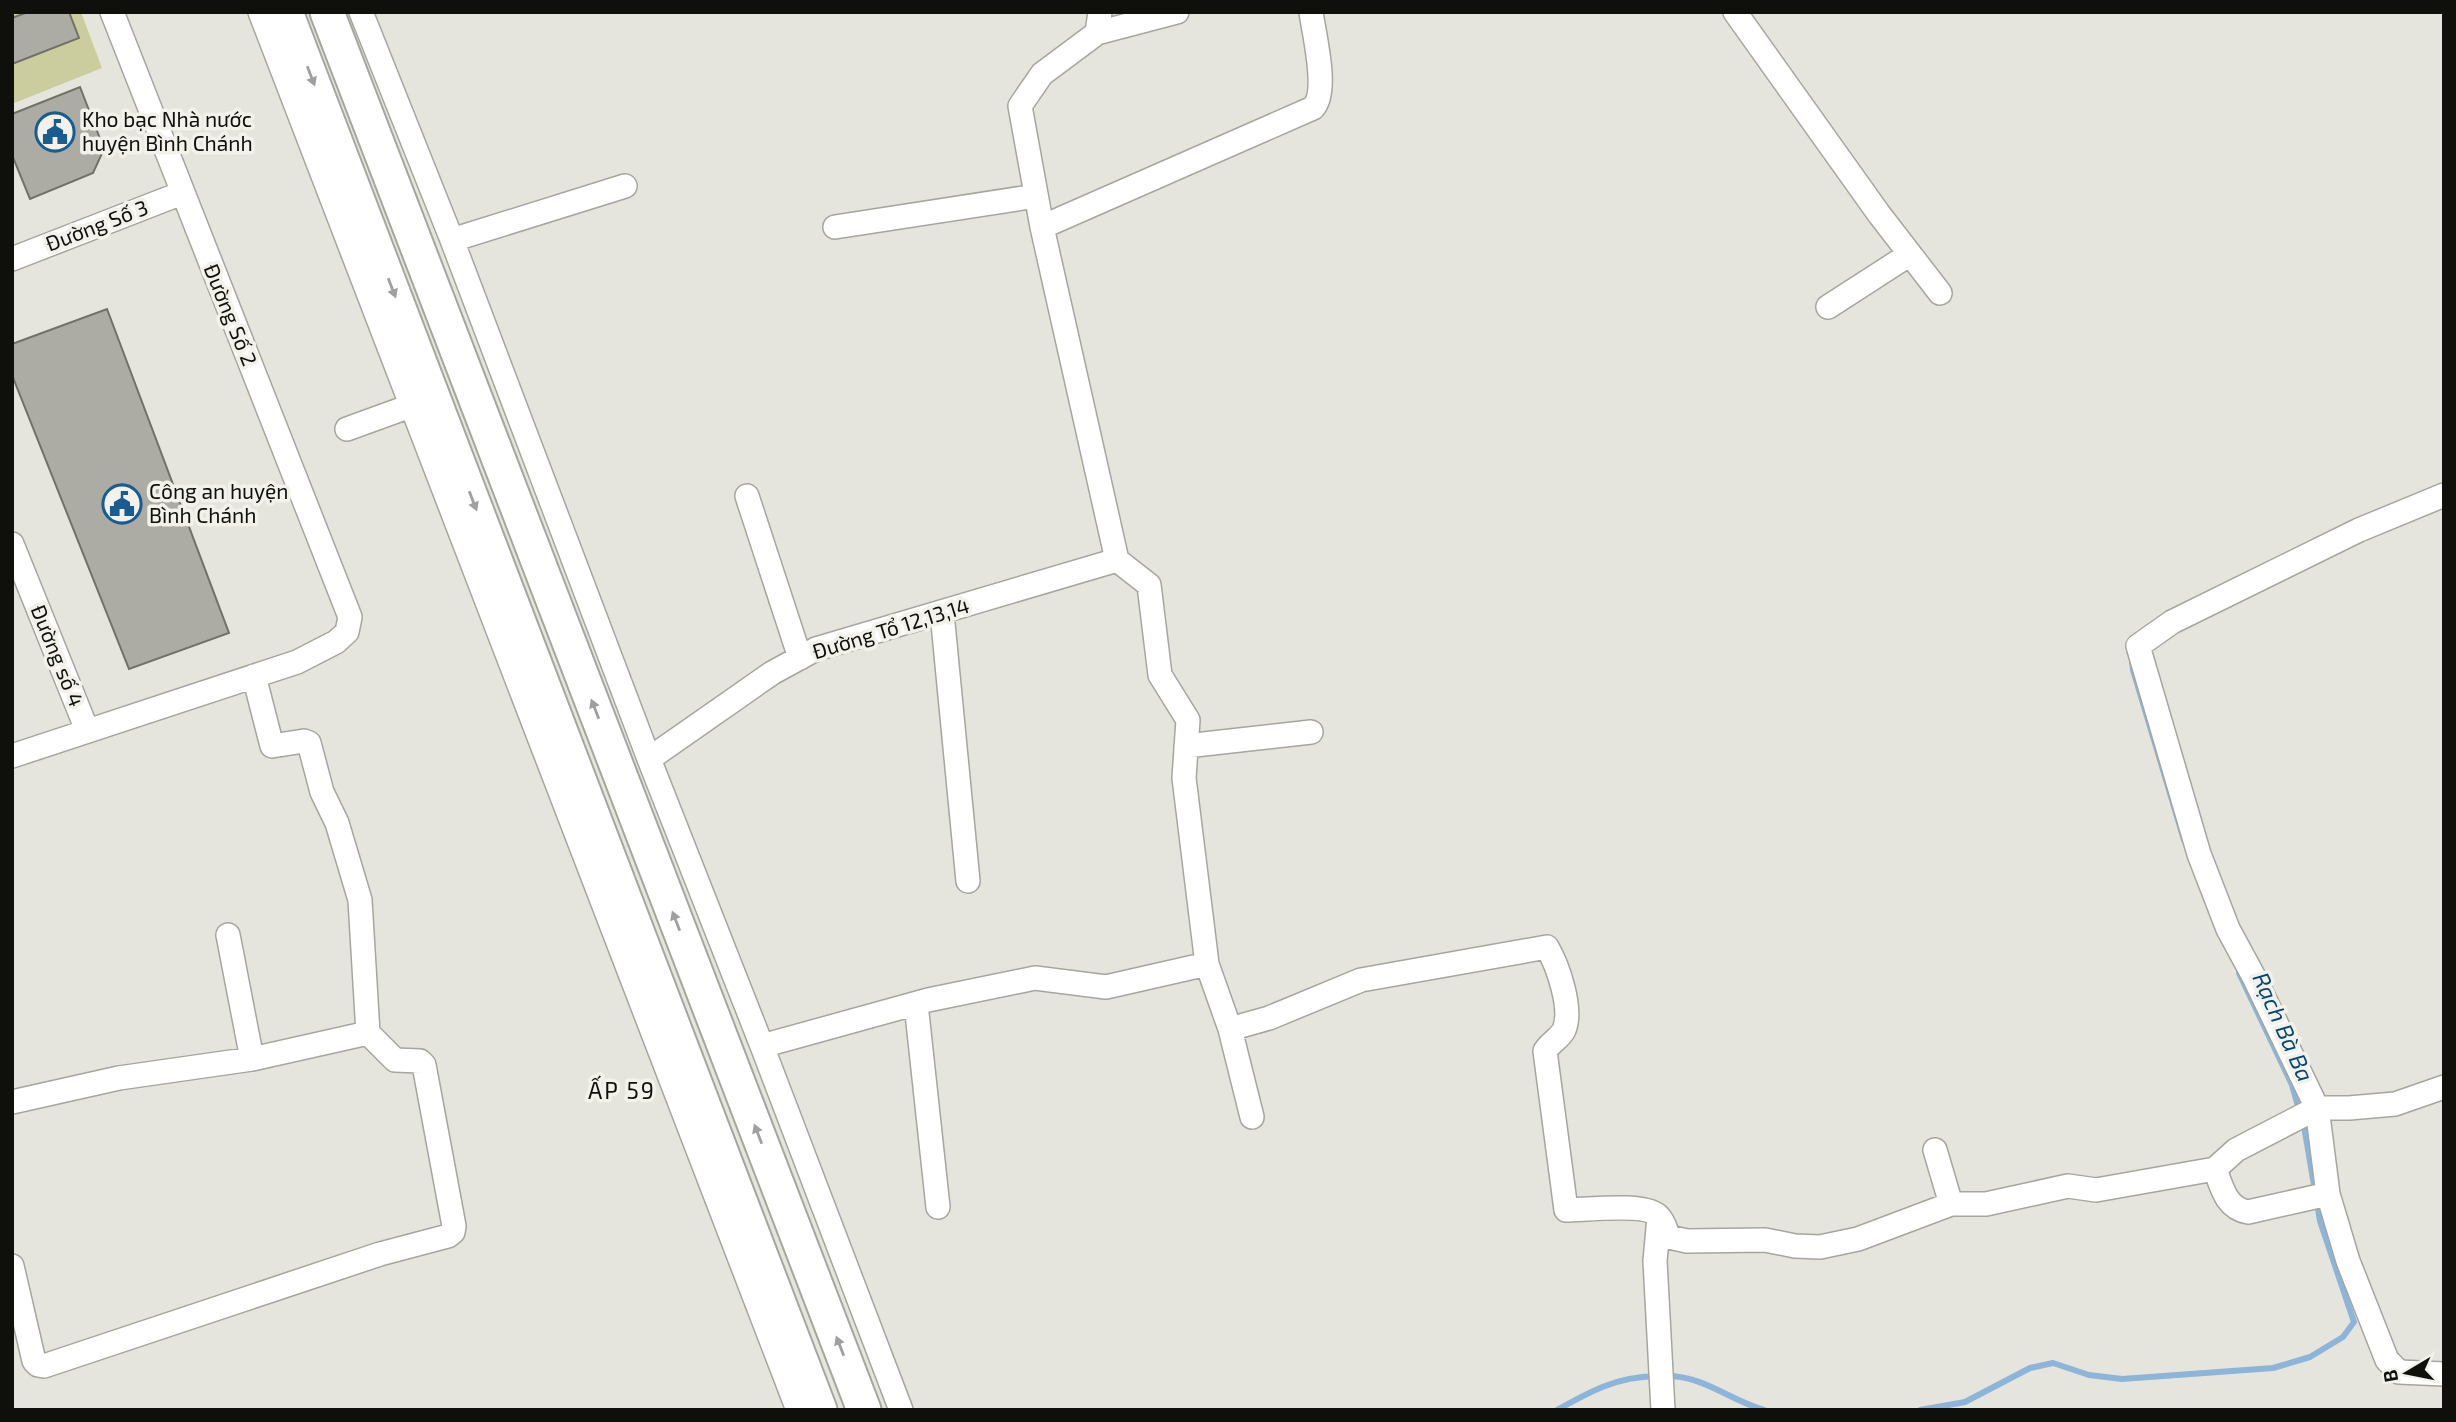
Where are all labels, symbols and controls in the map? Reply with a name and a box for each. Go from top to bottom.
one-way arrow [305,66,316,87]
place label: Kho bạc Nhà nước huyện Bình Chánh [82,106,253,155]
public building icon: Kho bạc Nhà nước huyện Bình Chánh [34,111,76,153]
street label: Đường Số 3 [42,194,151,256]
street label: Đường Số 2 [200,260,263,369]
one-way arrow [387,278,398,299]
place label: Công an huyện Bình Chánh [149,478,289,527]
public building icon: Công an huyện Bình Chánh [101,483,143,525]
one-way arrow [468,490,479,511]
street label: Đường Tổ 12,13,14 [809,592,972,663]
street label: Đường số 4 [27,601,90,710]
one-way arrow [589,698,600,719]
one-way arrow [671,911,682,932]
water label: Rạch Bà Ba [2247,968,2320,1086]
district label: ẤP 59 [588,1075,656,1104]
one-way arrow [753,1123,764,1144]
one-way arrow [834,1335,845,1356]
north arrow [2372,1338,2442,1408]
text: B [2377,1368,2402,1384]

